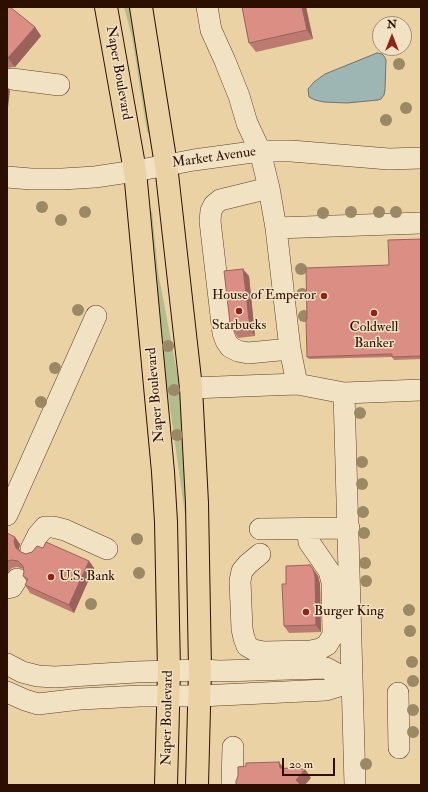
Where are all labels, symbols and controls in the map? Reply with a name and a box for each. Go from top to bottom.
north arrow [372,16,412,56]
text: N [387,18,397,31]
street label: Naper Boulevard [101,25,135,121]
street label: Market Avenue [171,144,257,172]
place label: House of Emperor [212,288,316,304]
marker: House of Emperor [319,291,329,301]
marker: Starbucks [234,306,244,316]
marker: Coldwell Banker [369,308,379,318]
place label: Starbucks [212,318,266,334]
place label: Coldwell Banker [350,320,398,352]
street label: Naper Boulevard [143,347,169,443]
place label: U.S. Bank [59,569,115,585]
marker: U.S. Bank [46,572,56,582]
place label: Burger King [314,604,384,620]
marker: Burger King [301,607,311,617]
street label: Naper Boulevard [159,670,177,766]
scale bar [284,750,337,776]
text: 20 m [289,757,313,772]

